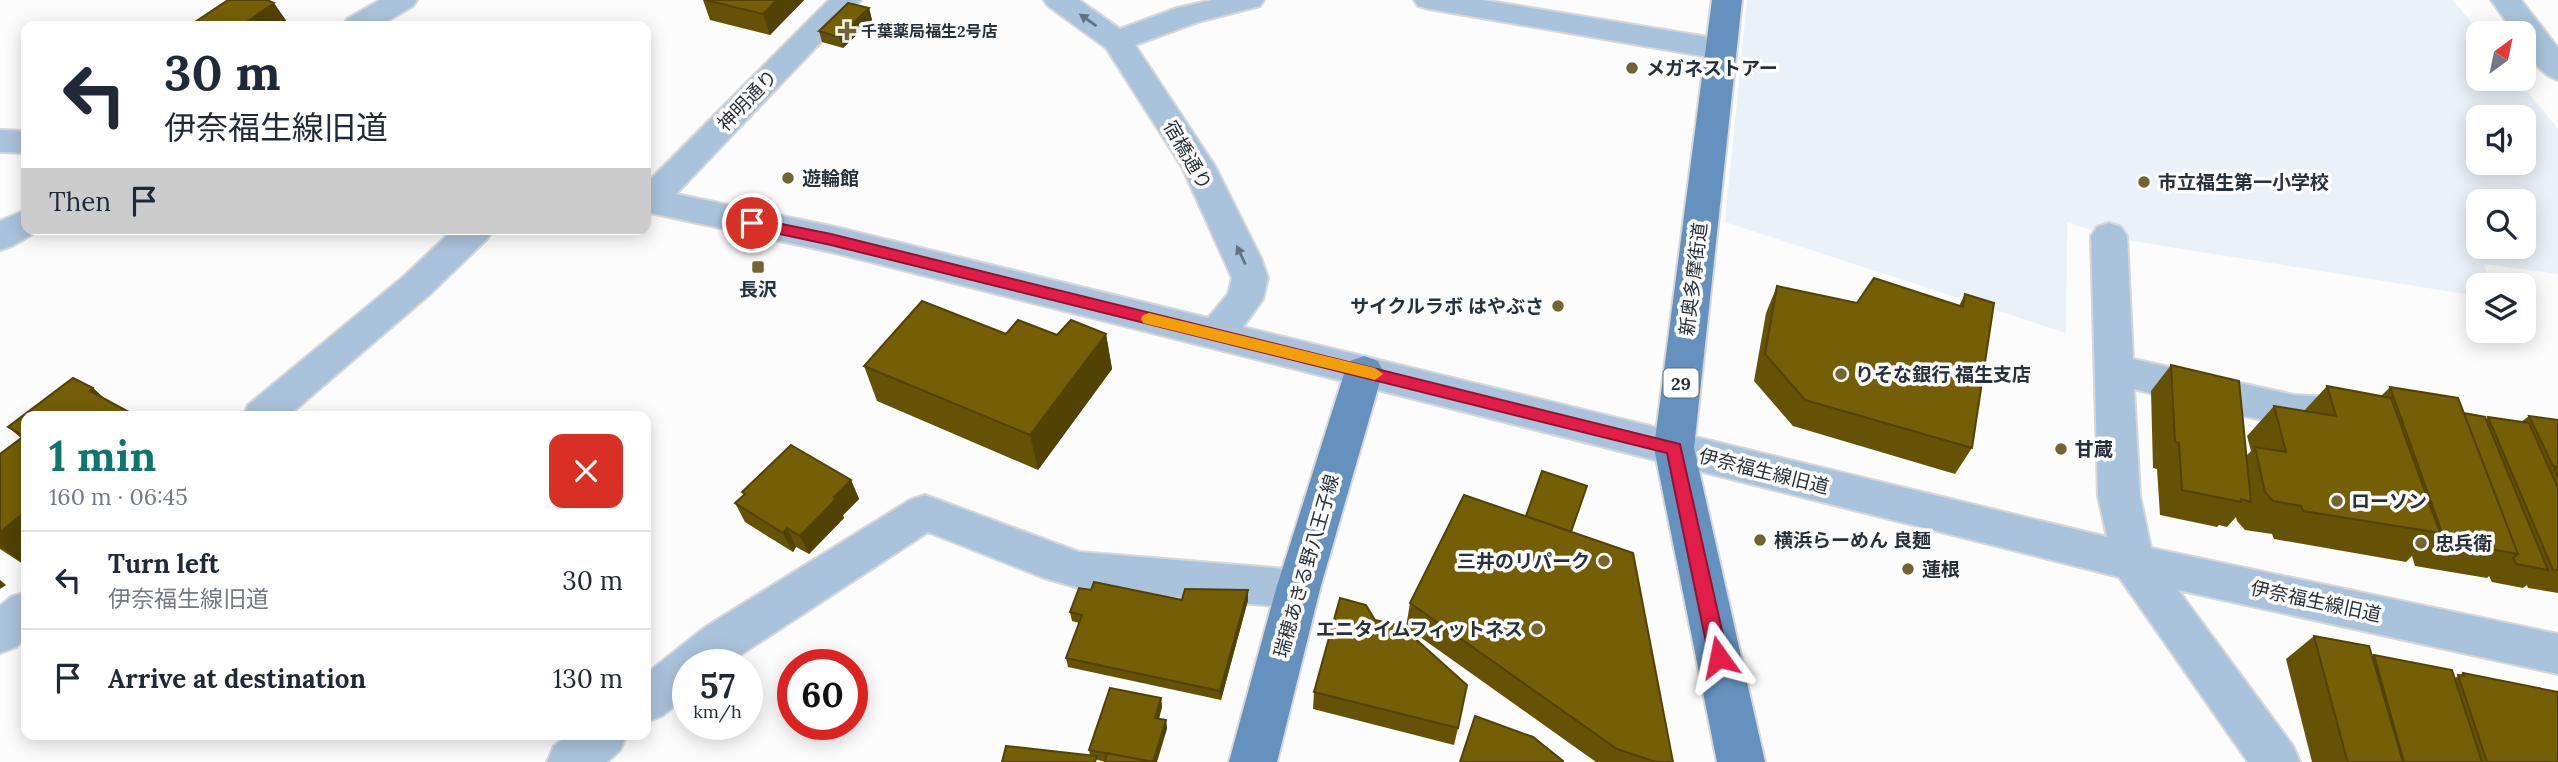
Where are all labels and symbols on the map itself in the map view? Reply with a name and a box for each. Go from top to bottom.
one-way arrow [1079,13,1097,27]
place label: 千葉薬局福生2号店 [861,21,998,41]
north arrow [2466,21,2536,91]
marker: 千葉薬局福生2号店 [839,23,855,39]
place label: メガネストアー [1646,56,1778,80]
marker: メガネストアー [1624,60,1640,76]
street label: 神明通り [712,64,782,136]
street label: 宿橋通り [1159,116,1217,194]
place label: 遊輪館 [802,166,859,190]
marker: 遊輪館 [780,170,796,186]
place label: 市立福生第一小学校 [2158,170,2329,194]
marker: 市立福生第一小学校 [2136,174,2152,190]
pin [722,193,782,253]
street label: 新奥多摩街道 [1674,221,1712,337]
one-way arrow [1235,245,1246,265]
marker: 長沢 [750,259,766,275]
place label: 長沢 [739,277,777,301]
place label: サイクルラボ はやぶさ [1350,294,1544,318]
marker: サイクルラボ はやぶさ [1550,298,1566,314]
place label: りそな銀行 福生支店 [1855,362,2031,386]
marker: りそな銀行 福生支店 [1833,366,1849,382]
road number: 29 [1664,368,1698,398]
place label: 甘蔵 [2075,437,2113,461]
marker: 甘蔵 [2053,441,2069,457]
street label: 伊奈福生線旧道 [1697,443,1831,499]
street label: 瑞穂あきる野八王子線 [1268,472,1344,660]
place label: ローソン [2351,489,2427,513]
marker: ローソン [2329,493,2345,509]
place label: 横浜らーめん 良麺 [1774,528,1931,552]
place label: 忠兵衛 [2435,531,2492,555]
marker: 横浜らーめん 良麺 [1752,532,1768,548]
marker: 忠兵衛 [2413,535,2429,551]
place label: 三井のリパーク [1457,549,1590,573]
marker: 三井のリパーク [1596,553,1612,569]
place label: 蓮根 [1922,557,1960,581]
marker: 蓮根 [1900,561,1916,577]
street label: 伊奈福生線旧道 [2248,575,2384,627]
place label: エニタイムフィットネス [1316,617,1523,641]
position arrow [1682,620,1756,694]
marker: エニタイムフィットネス [1529,621,1545,637]
speed limit sign: 60 [777,649,868,740]

